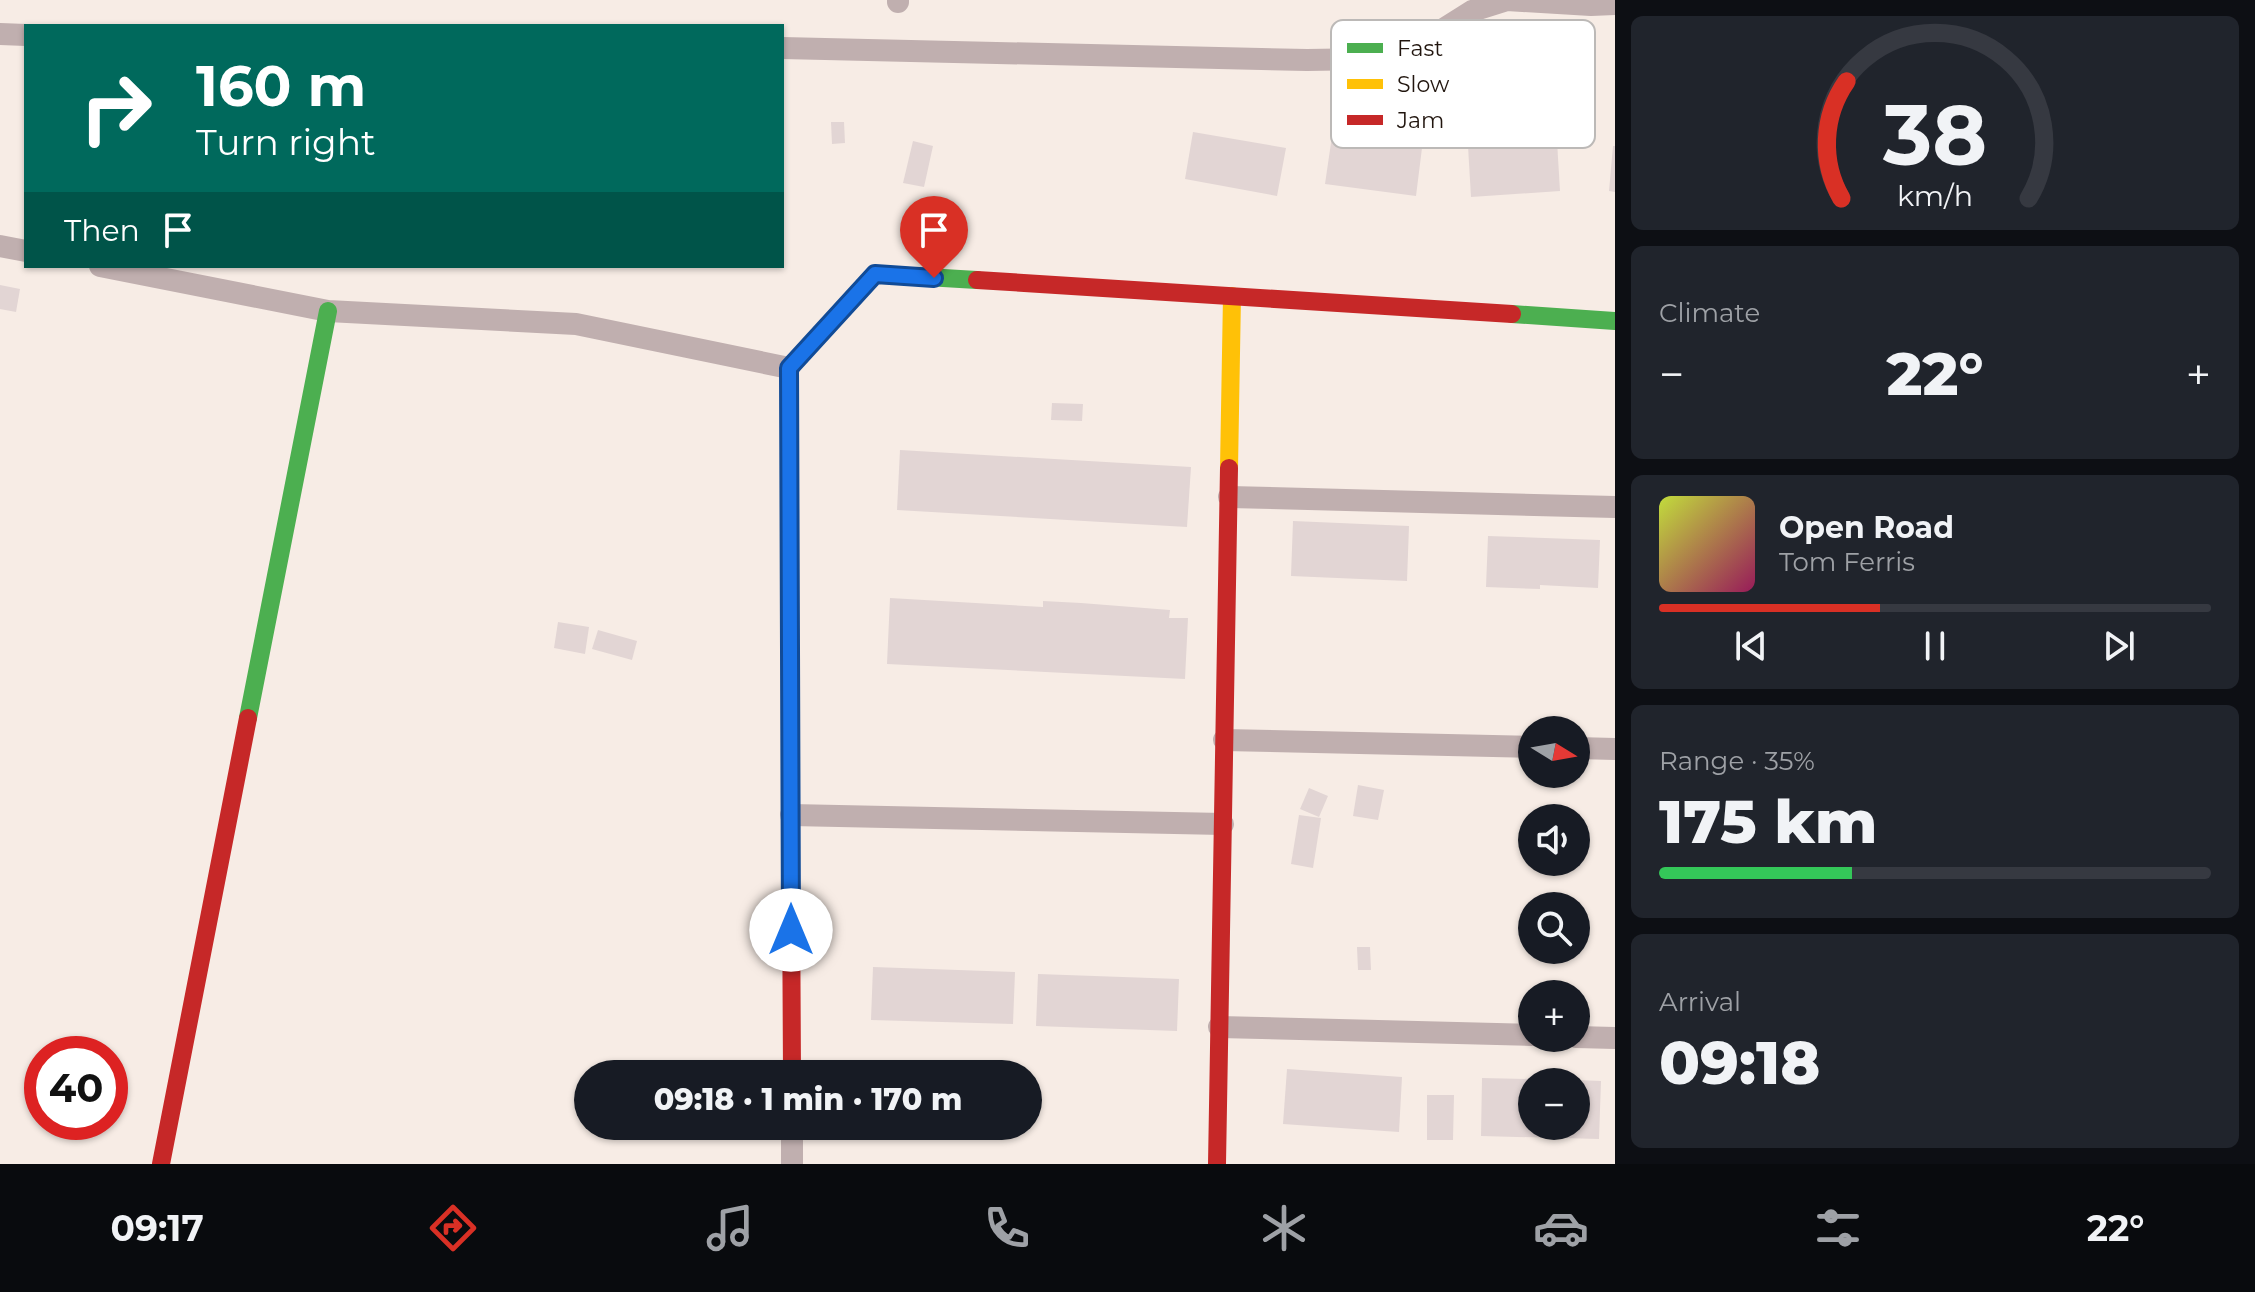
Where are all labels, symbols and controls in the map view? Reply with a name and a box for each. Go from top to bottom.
legend [1331,20,1595,148]
text: Fast [1397,35,1443,62]
text: 160 m [196,52,366,120]
icon: right [64,56,168,160]
text: Slow [1397,71,1450,98]
text: 38 [1882,83,1987,185]
text: Jam [1396,107,1444,134]
text: Turn right [196,120,376,164]
text: km/h [1897,178,1973,213]
pin [900,196,968,278]
icon: arrive [156,208,200,252]
icon: arrive [912,208,956,252]
text: Then [64,212,140,249]
text: Climate [1659,297,1760,329]
text: 22° [1887,337,1983,410]
text: − [1659,347,1684,401]
text: + [2186,347,2211,401]
text: Open Road [1779,509,1954,546]
text: Tom Ferris [1779,546,1915,578]
icon: previous [1729,624,1773,668]
icon: pause [1913,624,1957,668]
icon: next [2097,624,2141,668]
north arrow [1518,716,1590,788]
map controls [1518,716,1590,1140]
text: Range · 35% [1659,745,1815,777]
text: 175 km [1659,785,1877,858]
button: sound [1518,804,1590,876]
position arrow [749,888,833,972]
button: search [1518,892,1590,964]
button: + [1518,980,1590,1052]
text: Arrival [1659,986,1741,1018]
text: 09:18 [1659,1026,1820,1099]
speed limit sign: 40 [24,1036,128,1140]
button: − [1518,1068,1590,1140]
text: 09:18 · 1 min · 170 m [654,1081,962,1118]
icon: directions [425,1200,481,1256]
icon: music [702,1200,758,1256]
icon: phone [979,1200,1035,1256]
icon: climate [1256,1200,1312,1256]
icon: car [1533,1200,1589,1256]
icon: filters [1810,1200,1866,1256]
text: 09:17 [111,1206,204,1250]
text: 22° [2087,1206,2144,1250]

